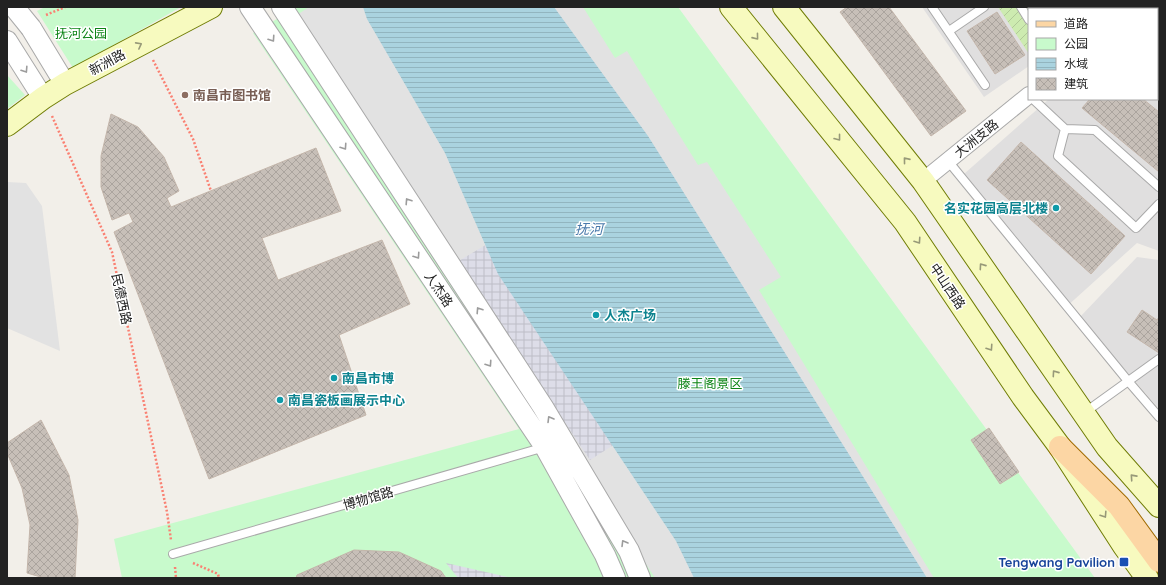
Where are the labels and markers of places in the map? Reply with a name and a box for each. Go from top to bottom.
place label: 南昌市图书馆 [193,87,271,103]
marker: 南昌市图书馆 [180,90,190,100]
place label: 名实花园高层北楼 [944,200,1048,216]
marker: 名实花园高层北楼 [1051,203,1061,213]
place label: 人杰广场 [604,307,656,323]
marker: 人杰广场 [591,310,601,320]
place label: 南昌市博 [342,370,394,386]
marker: 南昌市博 [329,373,339,383]
place label: 南昌瓷板画展示中心 [288,392,405,408]
marker: 南昌瓷板画展示中心 [275,395,285,405]
place label: Tengwang Pavilion [998,554,1115,570]
marker: Tengwang Pavilion [1118,556,1130,568]

